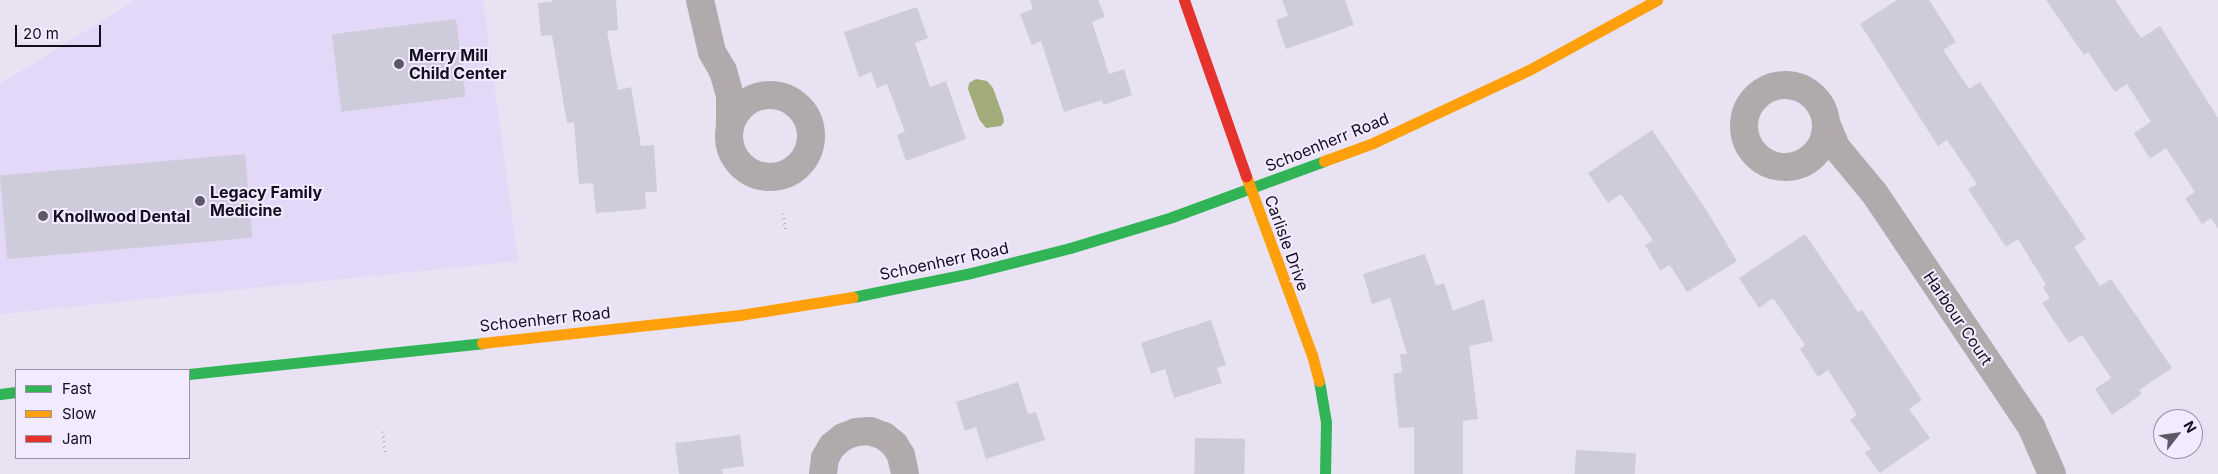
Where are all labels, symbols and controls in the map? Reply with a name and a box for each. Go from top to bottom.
scale bar [18,15,104,47]
text: 20 m [23,24,59,43]
place label: Merry Mill Child Center [409,45,506,83]
marker: Merry Mill Child Center [393,58,405,70]
street label: Schoenherr Road [1262,108,1392,176]
place label: Legacy Family Medicine [210,182,322,220]
street label: Carlisle Drive [1261,192,1313,294]
marker: Legacy Family Medicine [194,195,206,207]
place label: Knollwood Dental [53,206,190,226]
marker: Knollwood Dental [37,210,49,222]
street label: Schoenherr Road [878,238,1010,284]
street label: Harbour Court [1920,268,1996,368]
street label: Schoenherr Road [479,303,611,335]
legend [15,369,190,459]
text: Fast [62,379,92,398]
text: Slow [62,404,96,423]
north arrow [2153,409,2203,459]
text: N [2181,418,2201,436]
text: Jam [62,429,92,448]

